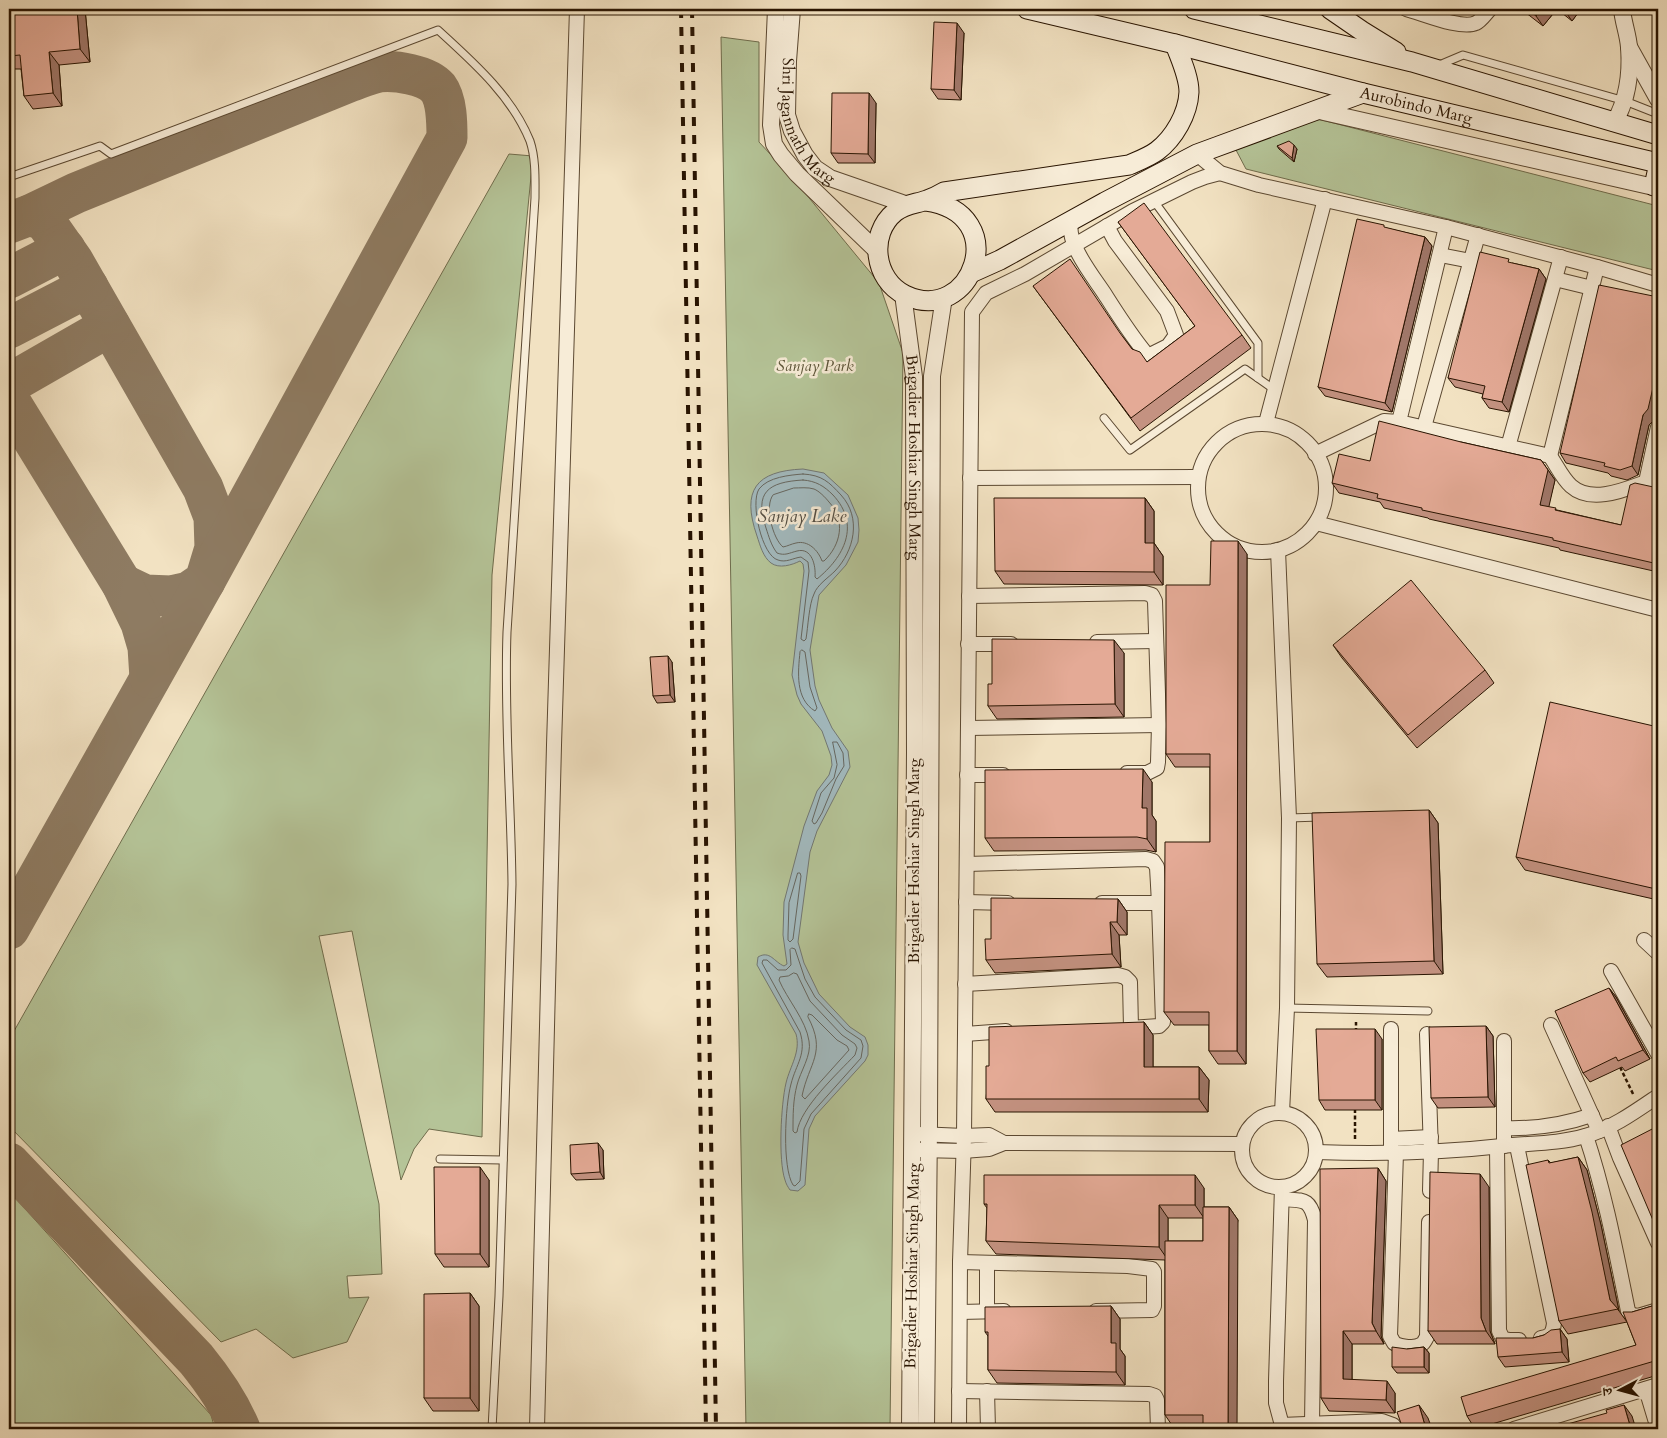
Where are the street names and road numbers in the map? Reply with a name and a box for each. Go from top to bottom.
street label: Shri Jagannath Marg [776,58,840,190]
street label: Aurobindo Marg [1358,82,1475,130]
street label: Brigadier Hoshiar Singh Marg [900,353,925,560]
street label: Brigadier Hoshiar Singh Marg [903,758,925,964]
street label: Brigadier Hoshiar Singh Marg [899,1163,925,1369]

